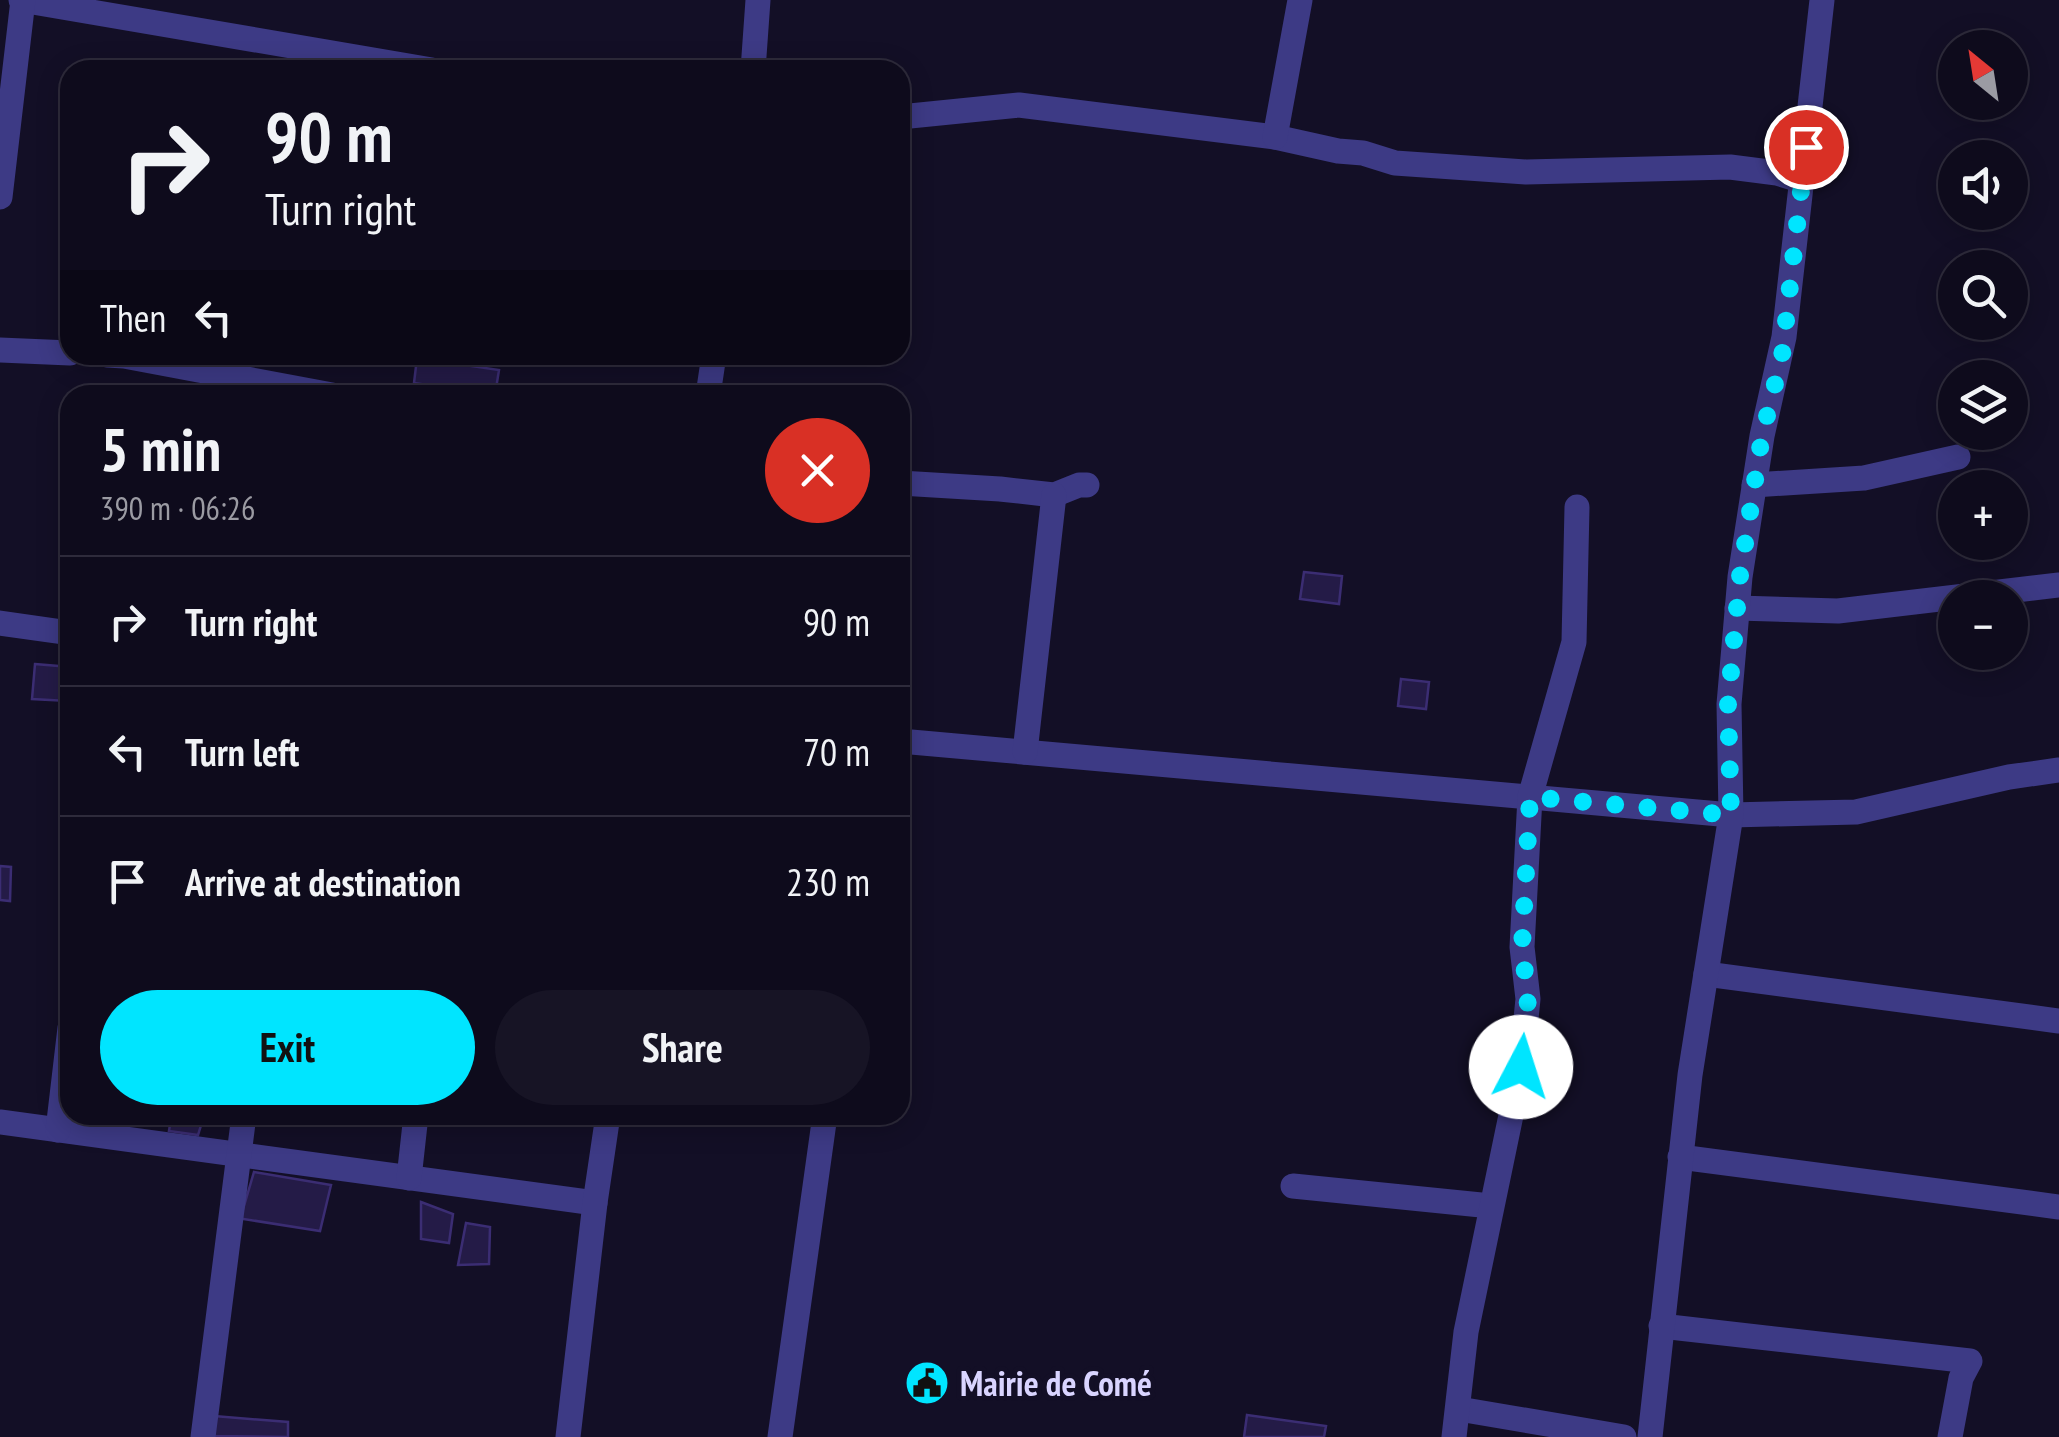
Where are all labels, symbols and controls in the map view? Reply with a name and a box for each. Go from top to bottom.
north arrow [1938,30,2028,120]
map controls [1938,30,2028,670]
text: 90 m [265,91,393,181]
icon: right [100,100,230,230]
pin [1764,105,1849,190]
icon: arrive [1779,120,1834,175]
button: sound [1938,140,2028,230]
text: Turn right [265,179,416,237]
button: search [1938,250,2028,340]
icon: left [186,290,241,345]
text: Then [100,293,166,342]
button: layers [1938,360,2028,450]
text: 5 min [100,410,221,488]
button: close [765,418,870,523]
button: + [1938,470,2028,560]
text: 390 m · 06:26 [100,487,255,529]
button: − [1938,580,2028,670]
icon: right [100,594,155,649]
text: Turn right [185,597,317,646]
text: 90 m [803,597,870,646]
icon: left [100,724,155,779]
text: Turn left [185,727,299,776]
text: 70 m [803,727,870,776]
icon: arrive [100,854,155,909]
text: Arrive at destination [185,857,461,906]
text: 230 m [786,857,870,906]
button: Exit [100,990,475,1105]
button: Share [495,990,870,1105]
position arrow [1469,1015,1573,1119]
public building icon: Mairie de Comé [904,1360,950,1406]
place label: Mairie de Comé [960,1360,1152,1406]

